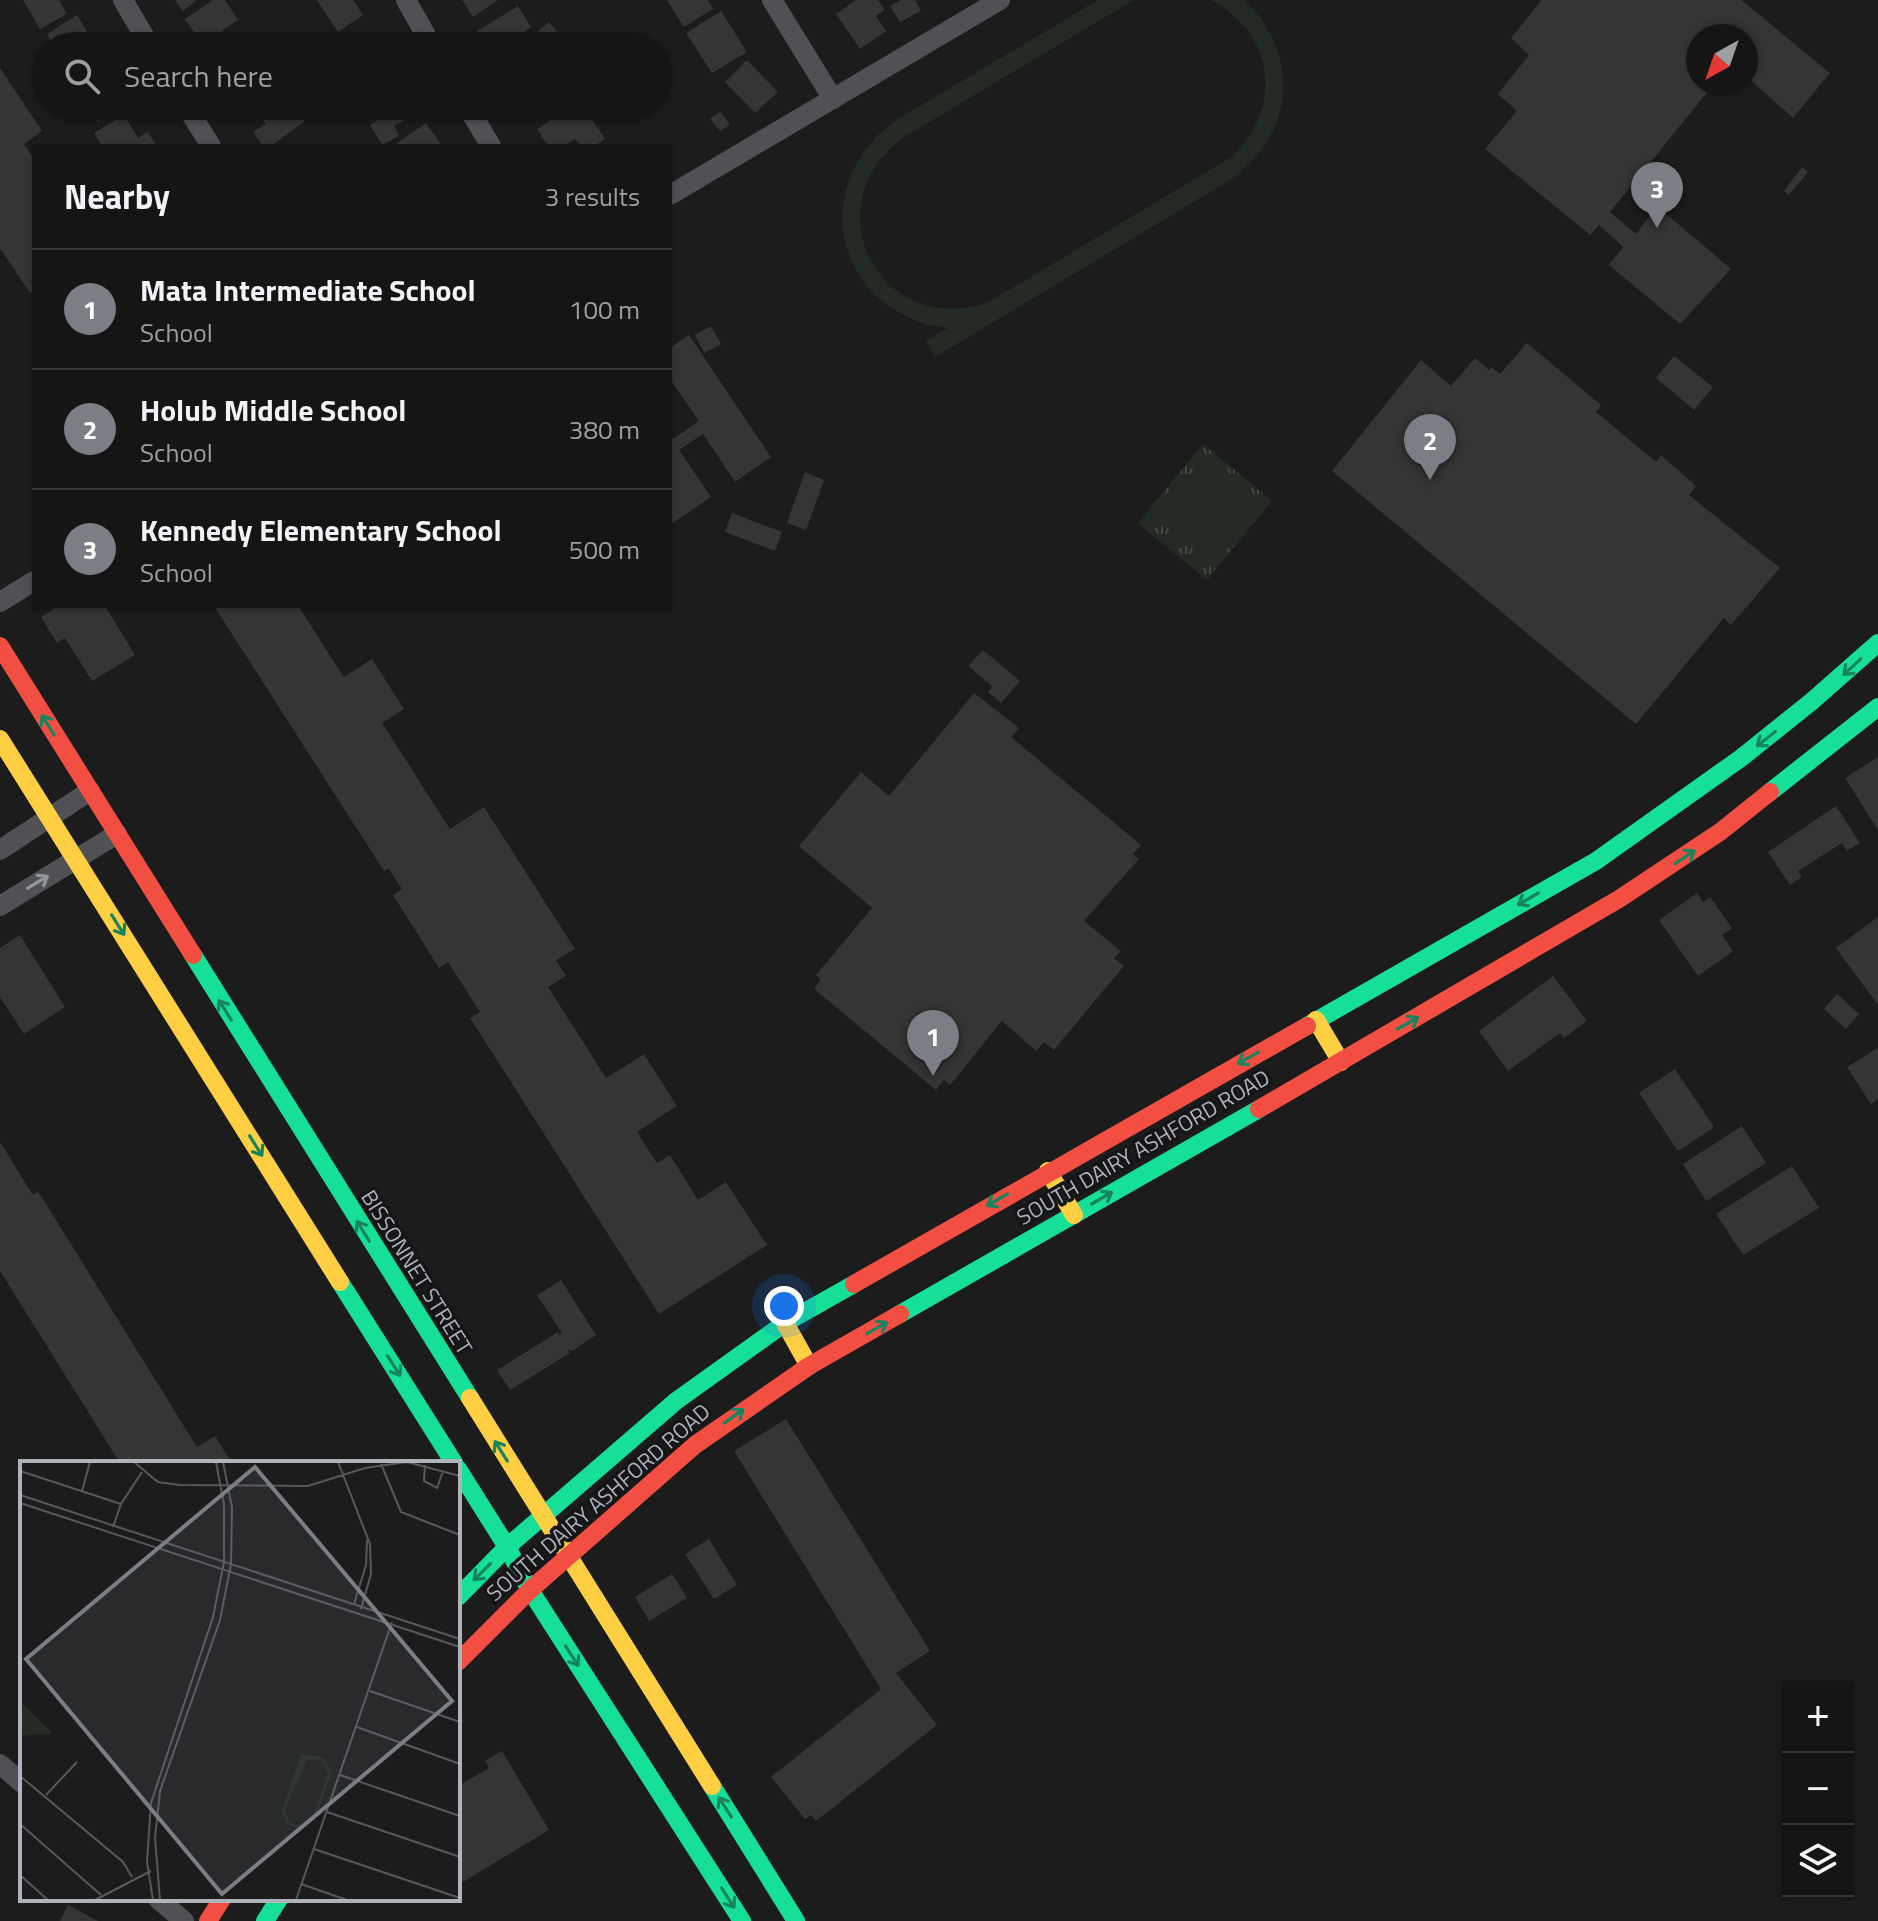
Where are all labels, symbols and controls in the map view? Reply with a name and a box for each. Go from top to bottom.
north arrow [1686,24,1758,96]
search box [32,32,672,120]
text: Search here [124,53,273,99]
icon: search [60,54,104,98]
pin: 3 [1631,162,1683,228]
text: Nearby [64,170,170,222]
text: 3 results [545,177,640,216]
text: Mata Intermediate School [140,267,476,313]
text: 1 [83,290,97,329]
text: 100 m [569,290,640,329]
text: School [140,313,213,352]
text: Holub Middle School [140,387,406,433]
text: 2 [83,410,97,449]
text: 380 m [569,410,640,449]
pin: 2 [1404,414,1456,480]
text: School [140,433,213,472]
text: Kennedy Elementary School [140,507,502,553]
text: 3 [83,530,97,569]
text: 500 m [569,530,640,569]
text: School [140,553,213,592]
one-way arrow [1843,658,1863,676]
one-way arrow [40,714,56,737]
one-way arrow [1756,731,1777,748]
one-way arrow [1673,848,1695,865]
one-way arrow [26,874,49,890]
one-way arrow [1517,891,1540,907]
one-way arrow [110,913,126,936]
one-way arrow [217,999,233,1022]
pin: 1 [907,1010,959,1076]
one-way arrow [1396,1015,1419,1031]
one-way arrow [1237,1051,1260,1067]
street label: SOUTH DAIRY ASHFORD ROAD [1010,1060,1276,1234]
one-way arrow [248,1134,264,1157]
street label: BISSONNET STREET [353,1183,482,1361]
one-way arrow [1090,1190,1113,1206]
one-way arrow [986,1192,1009,1208]
one-way arrow [355,1220,372,1242]
your location [764,1286,804,1326]
one-way arrow [864,1320,888,1335]
one-way arrow [386,1354,402,1377]
street label: SOUTH DAIRY ASHFORD ROAD [478,1395,718,1609]
one-way arrow [723,1408,745,1424]
one-way arrow [493,1440,509,1463]
inset map [20,1461,460,1901]
one-way arrow [473,1562,492,1582]
one-way arrow [564,1644,581,1666]
map controls [1782,1681,1854,1897]
button: + [1782,1681,1854,1753]
button: − [1782,1753,1854,1825]
one-way arrow [717,1797,733,1819]
button: layers [1782,1825,1854,1897]
one-way arrow [720,1886,736,1909]

